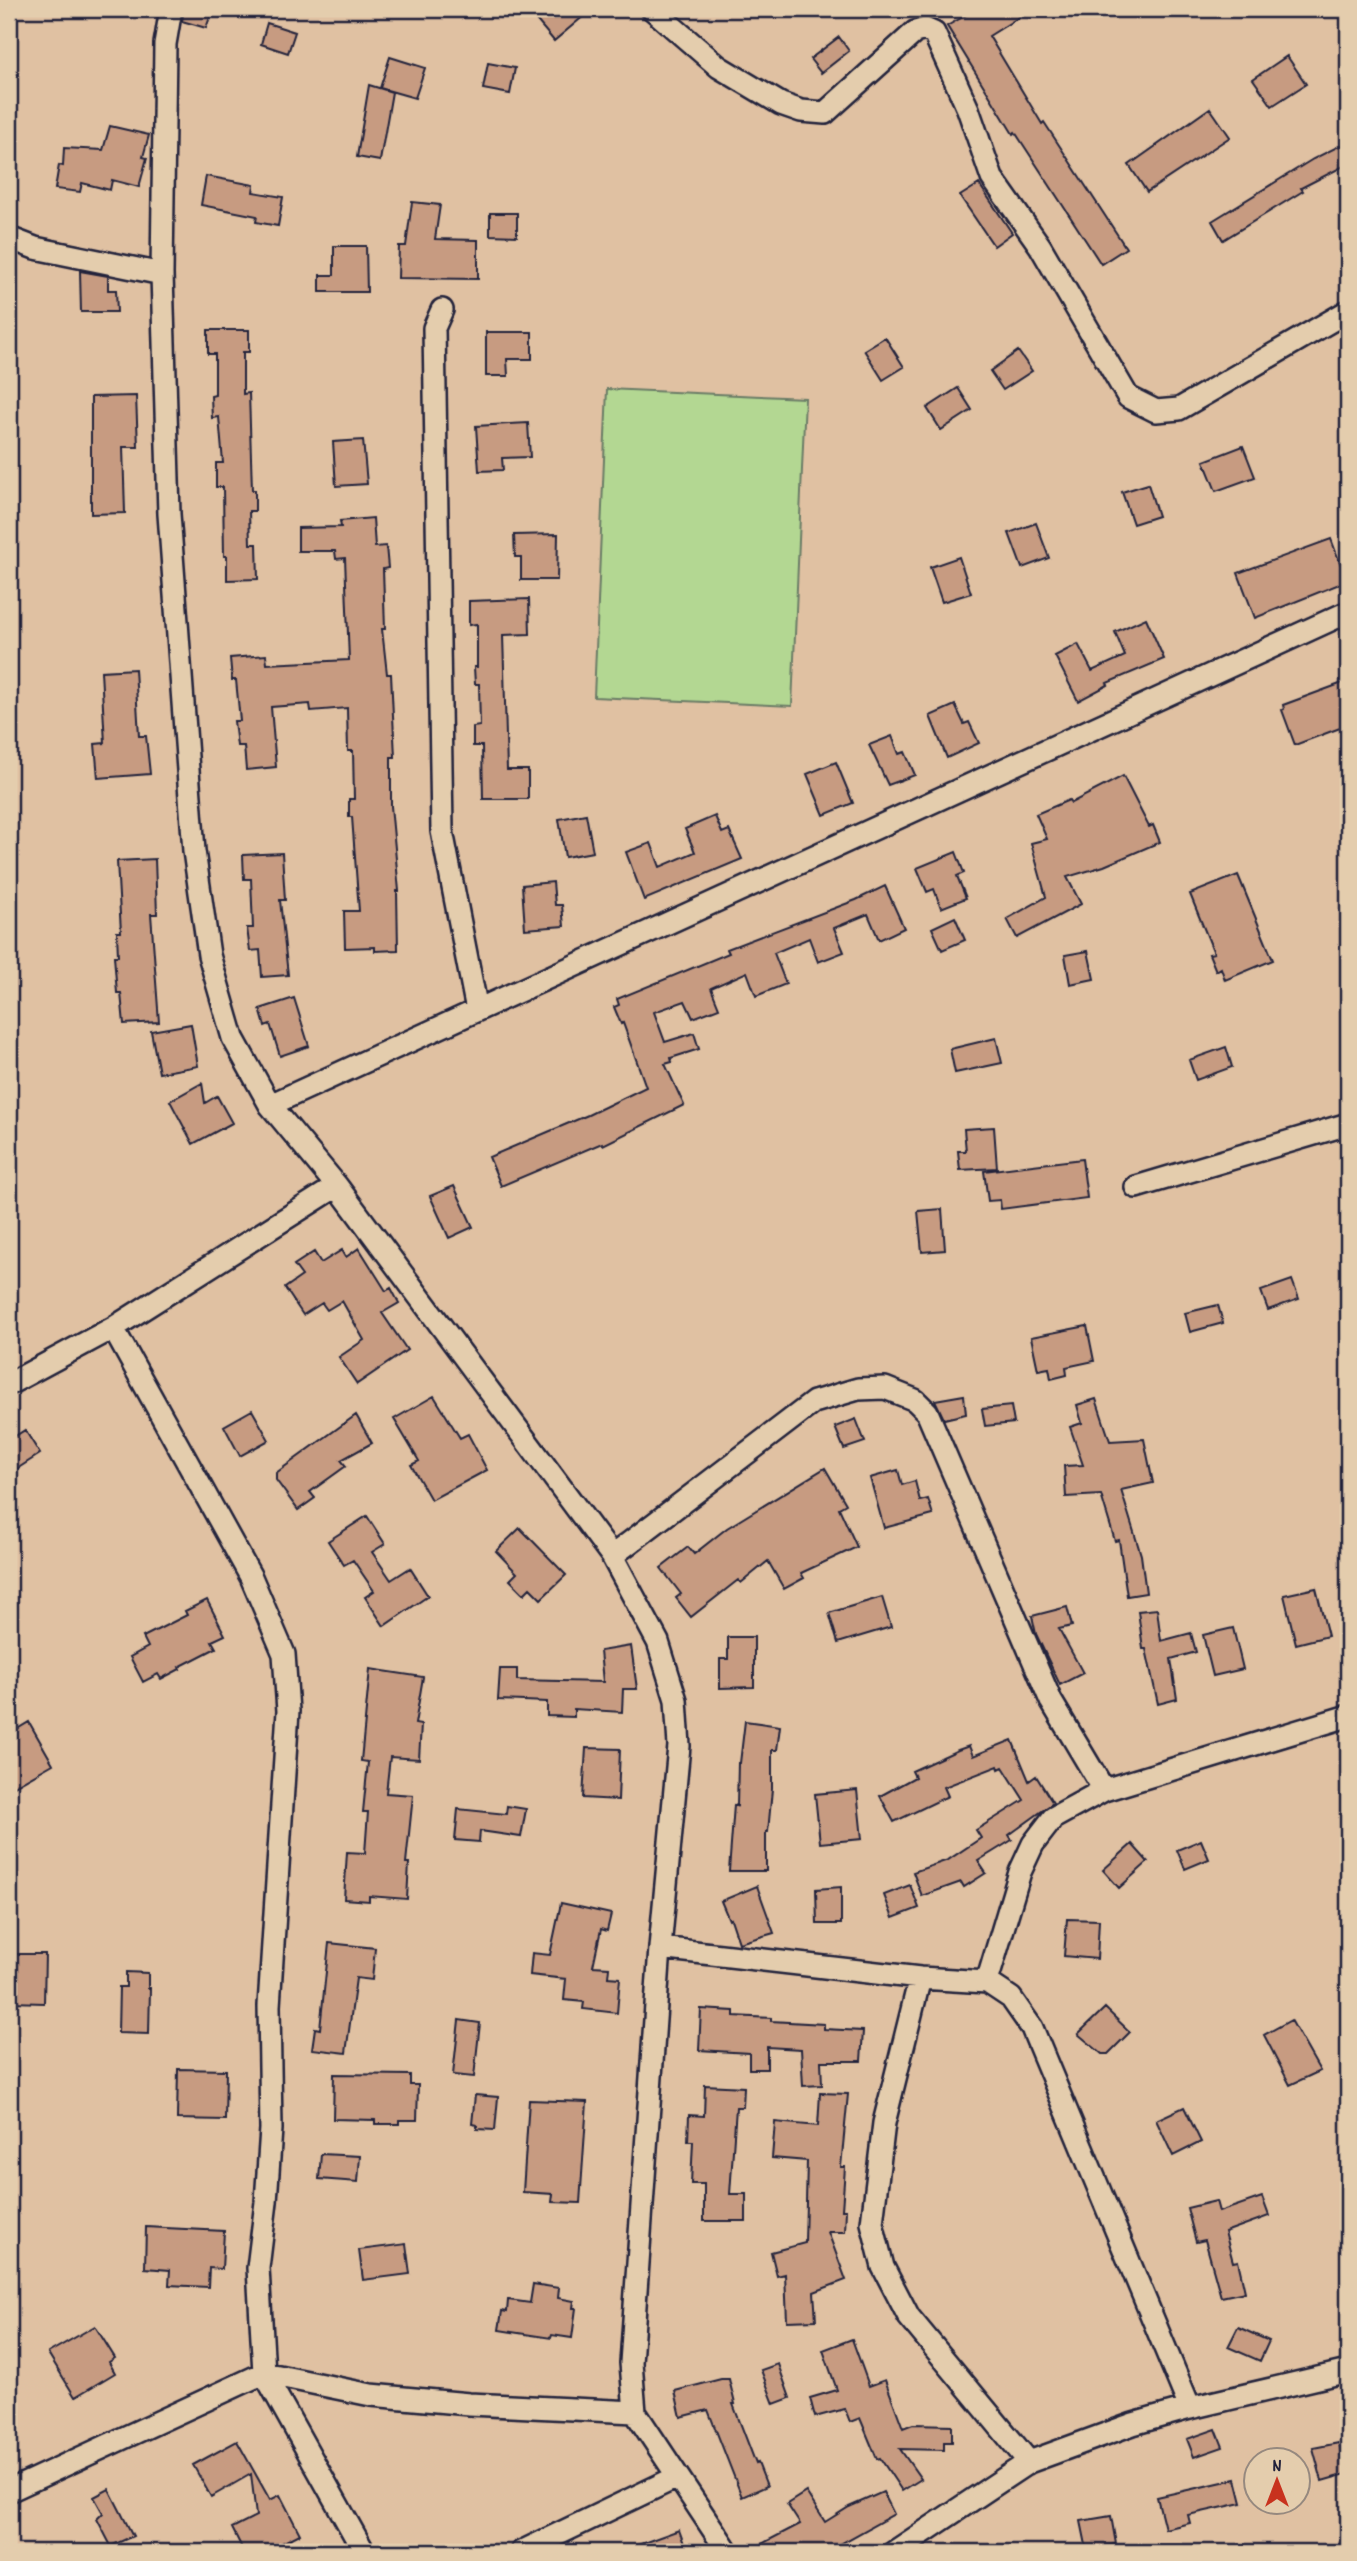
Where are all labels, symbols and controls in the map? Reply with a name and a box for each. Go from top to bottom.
north arrow [1242,2446,1312,2516]
text: N [1272,2454,1282,2481]

